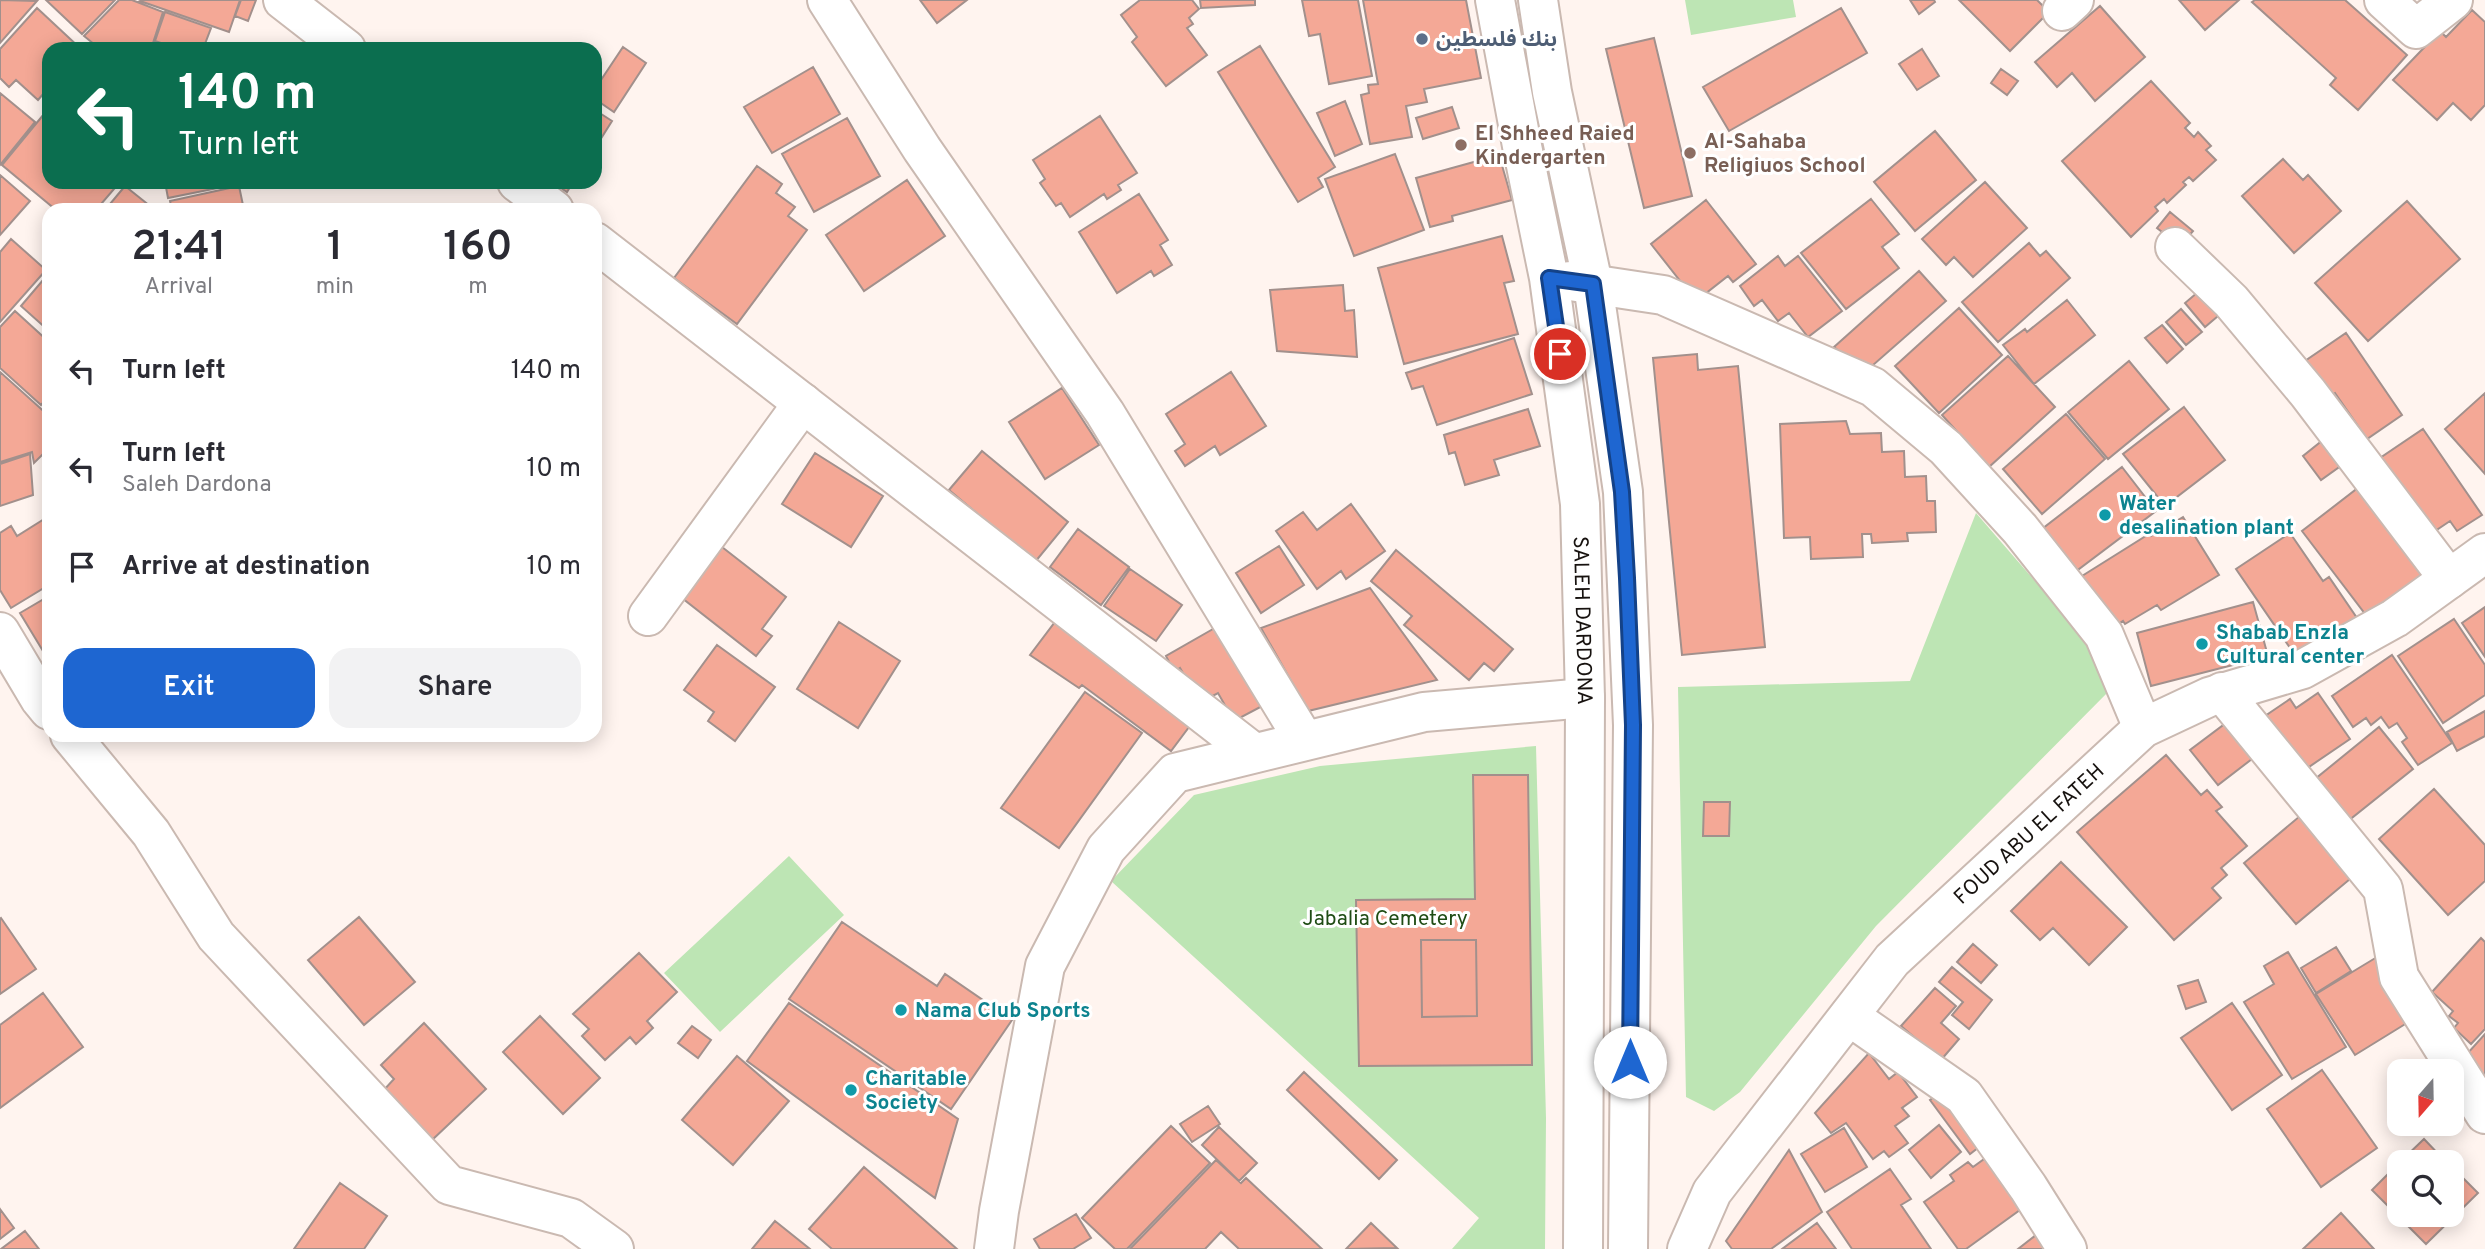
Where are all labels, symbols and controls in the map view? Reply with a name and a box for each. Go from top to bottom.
place label: بنك فلسطين [1436,27,1557,54]
marker: بنك فلسطين [1414,31,1430,47]
text: 140 m [178,65,317,127]
icon: left [63,70,154,161]
place label: El Shheed Raied Kindergarten [1475,121,1635,172]
text: Turn left [178,126,299,166]
place label: Al-Sahaba Religiuos School [1704,129,1866,180]
marker: El Shheed Raied Kindergarten [1453,137,1469,153]
marker: Al-Sahaba Religiuos School [1682,145,1698,161]
text: 21:41 [131,222,226,275]
text: 1 [327,222,343,275]
text: 160 [443,222,513,275]
text: Arrival [145,273,213,302]
text: min [316,273,354,302]
text: m [468,273,488,302]
pin [1530,324,1590,384]
icon: arrive [1541,335,1579,373]
icon: left [63,352,101,390]
text: Turn left [122,355,226,388]
text: 140 m [511,355,581,388]
text: Turn left [122,438,226,471]
icon: left [63,450,101,488]
text: 10 m [526,453,581,486]
text: Saleh Dardona [122,471,271,500]
place label: Water desalination plant [2119,491,2294,542]
marker: Water desalination plant [2097,507,2113,523]
street label: SALEH DARDONA [1566,536,1597,705]
icon: arrive [63,548,101,586]
text: Arrive at destination [122,551,370,584]
text: 10 m [526,551,581,584]
place label: Shabab Enzla Cultural center [2216,620,2365,671]
marker: Shabab Enzla Cultural center [2194,636,2210,652]
button: Exit [63,648,315,728]
button: Share [329,648,581,728]
street label: FOUD ABU EL FATEH [1949,758,2111,911]
park label: Jabalia Cemetery [1302,906,1468,933]
place label: Nama Club Sports [915,998,1091,1025]
marker: Nama Club Sports [893,1002,909,1018]
position arrow [1593,1025,1667,1099]
north arrow [2387,1059,2464,1136]
map controls [2387,1059,2464,1227]
place label: Charitable Society [865,1066,967,1117]
marker: Charitable Society [843,1082,859,1098]
button: search [2387,1150,2464,1227]

